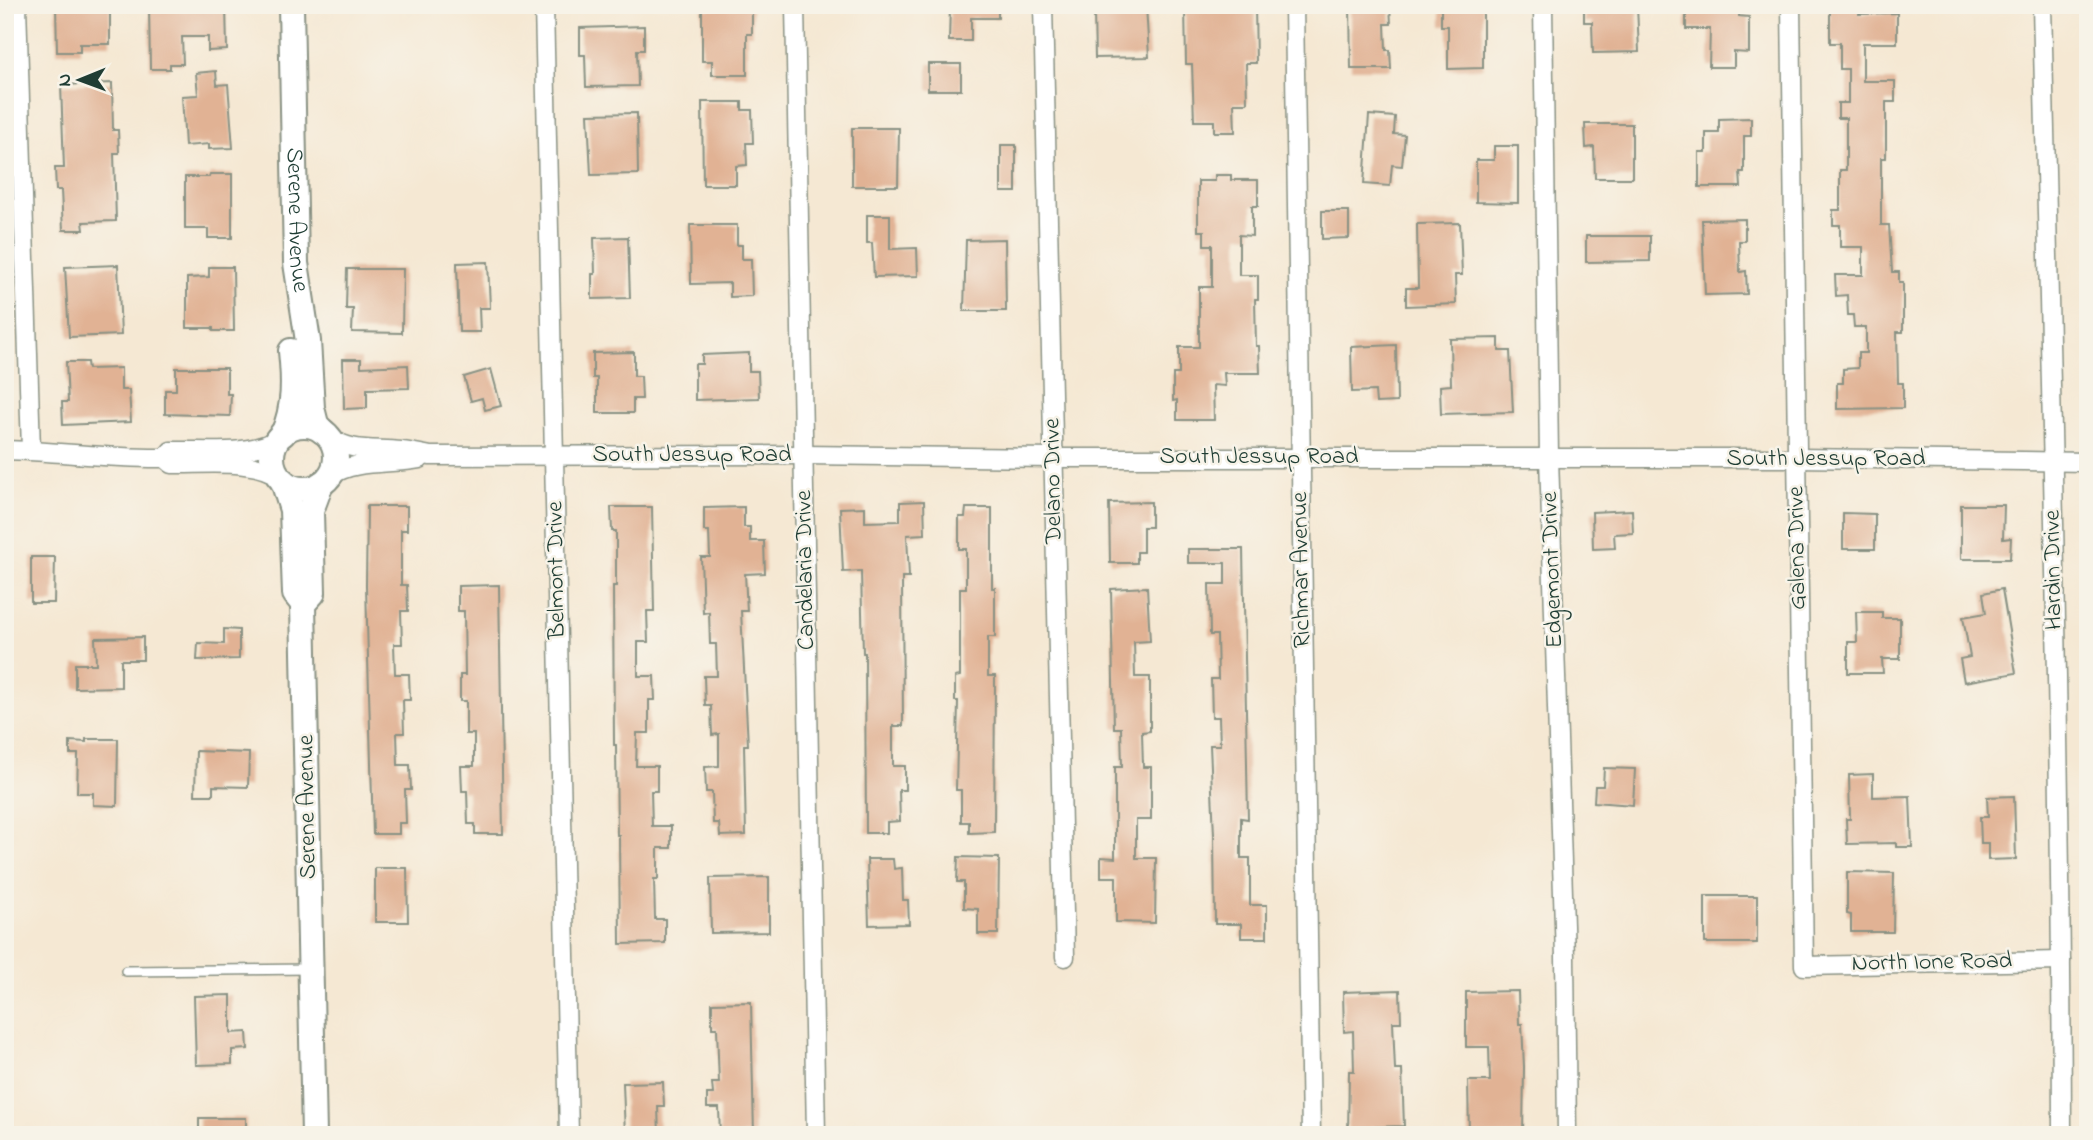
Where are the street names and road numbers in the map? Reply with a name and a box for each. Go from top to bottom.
street label: Serene Avenue [276,147,318,295]
street label: Delano Drive [1035,418,1073,545]
street label: South Jessup Road [593,438,792,473]
street label: South Jessup Road [1160,440,1359,475]
street label: South Jessup Road [1727,442,1926,477]
street label: Galena Drive [1779,486,1817,610]
street label: Candelaria Drive [787,489,825,650]
street label: Richmar Avenue [1283,491,1321,649]
street label: Edgemont Drive [1533,491,1573,649]
street label: Belmont Drive [538,500,576,640]
street label: Hardin Drive [2035,509,2073,630]
street label: Serene Avenue [289,734,327,880]
street label: North Ione Road [1851,944,2013,982]

